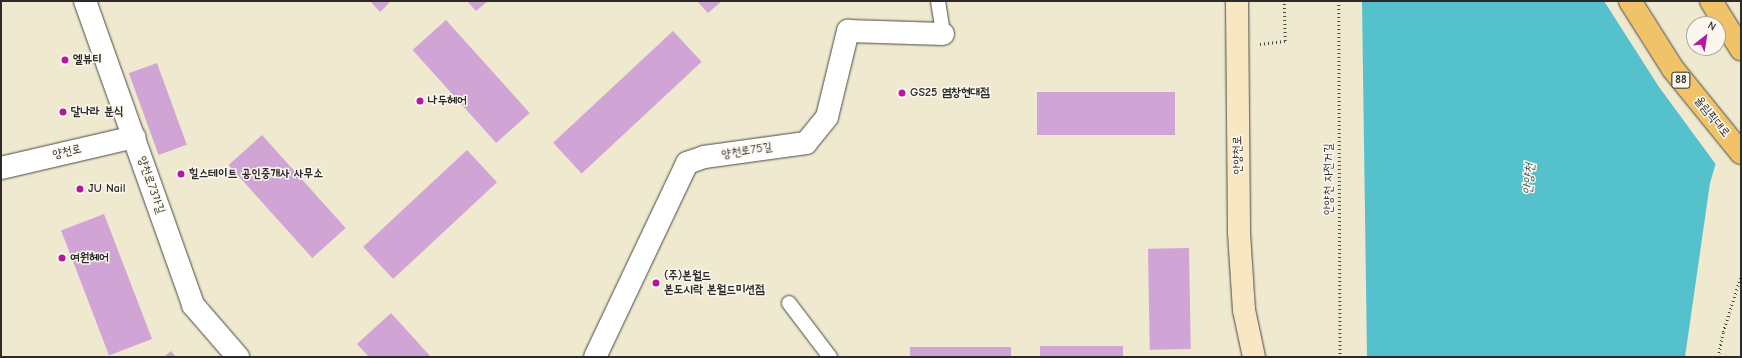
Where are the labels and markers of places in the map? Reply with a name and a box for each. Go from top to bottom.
place label: 엘뷰티 [73,53,102,67]
marker: 엘뷰티 [60,55,70,65]
place label: GS25 염창현대점 [910,86,990,100]
marker: GS25 염창현대점 [897,88,907,98]
place label: 나두헤어 [428,94,467,108]
marker: 나두헤어 [415,96,425,106]
place label: 달나라 분식 [71,105,124,119]
marker: 달나라 분식 [58,107,68,117]
place label: 힐스테이트 공인중개사 사무소 [189,167,323,181]
marker: 힐스테이트 공인중개사 사무소 [176,169,186,179]
place label: JU Nail [88,182,126,196]
marker: JU Nail [75,184,85,194]
place label: 여원헤어 [70,251,109,265]
marker: 여원헤어 [57,253,67,263]
place label: (주)본월드 본도시락 본월드미션점 [664,269,765,297]
marker: (주)본월드 본도시락 본월드미션점 [651,278,661,288]

